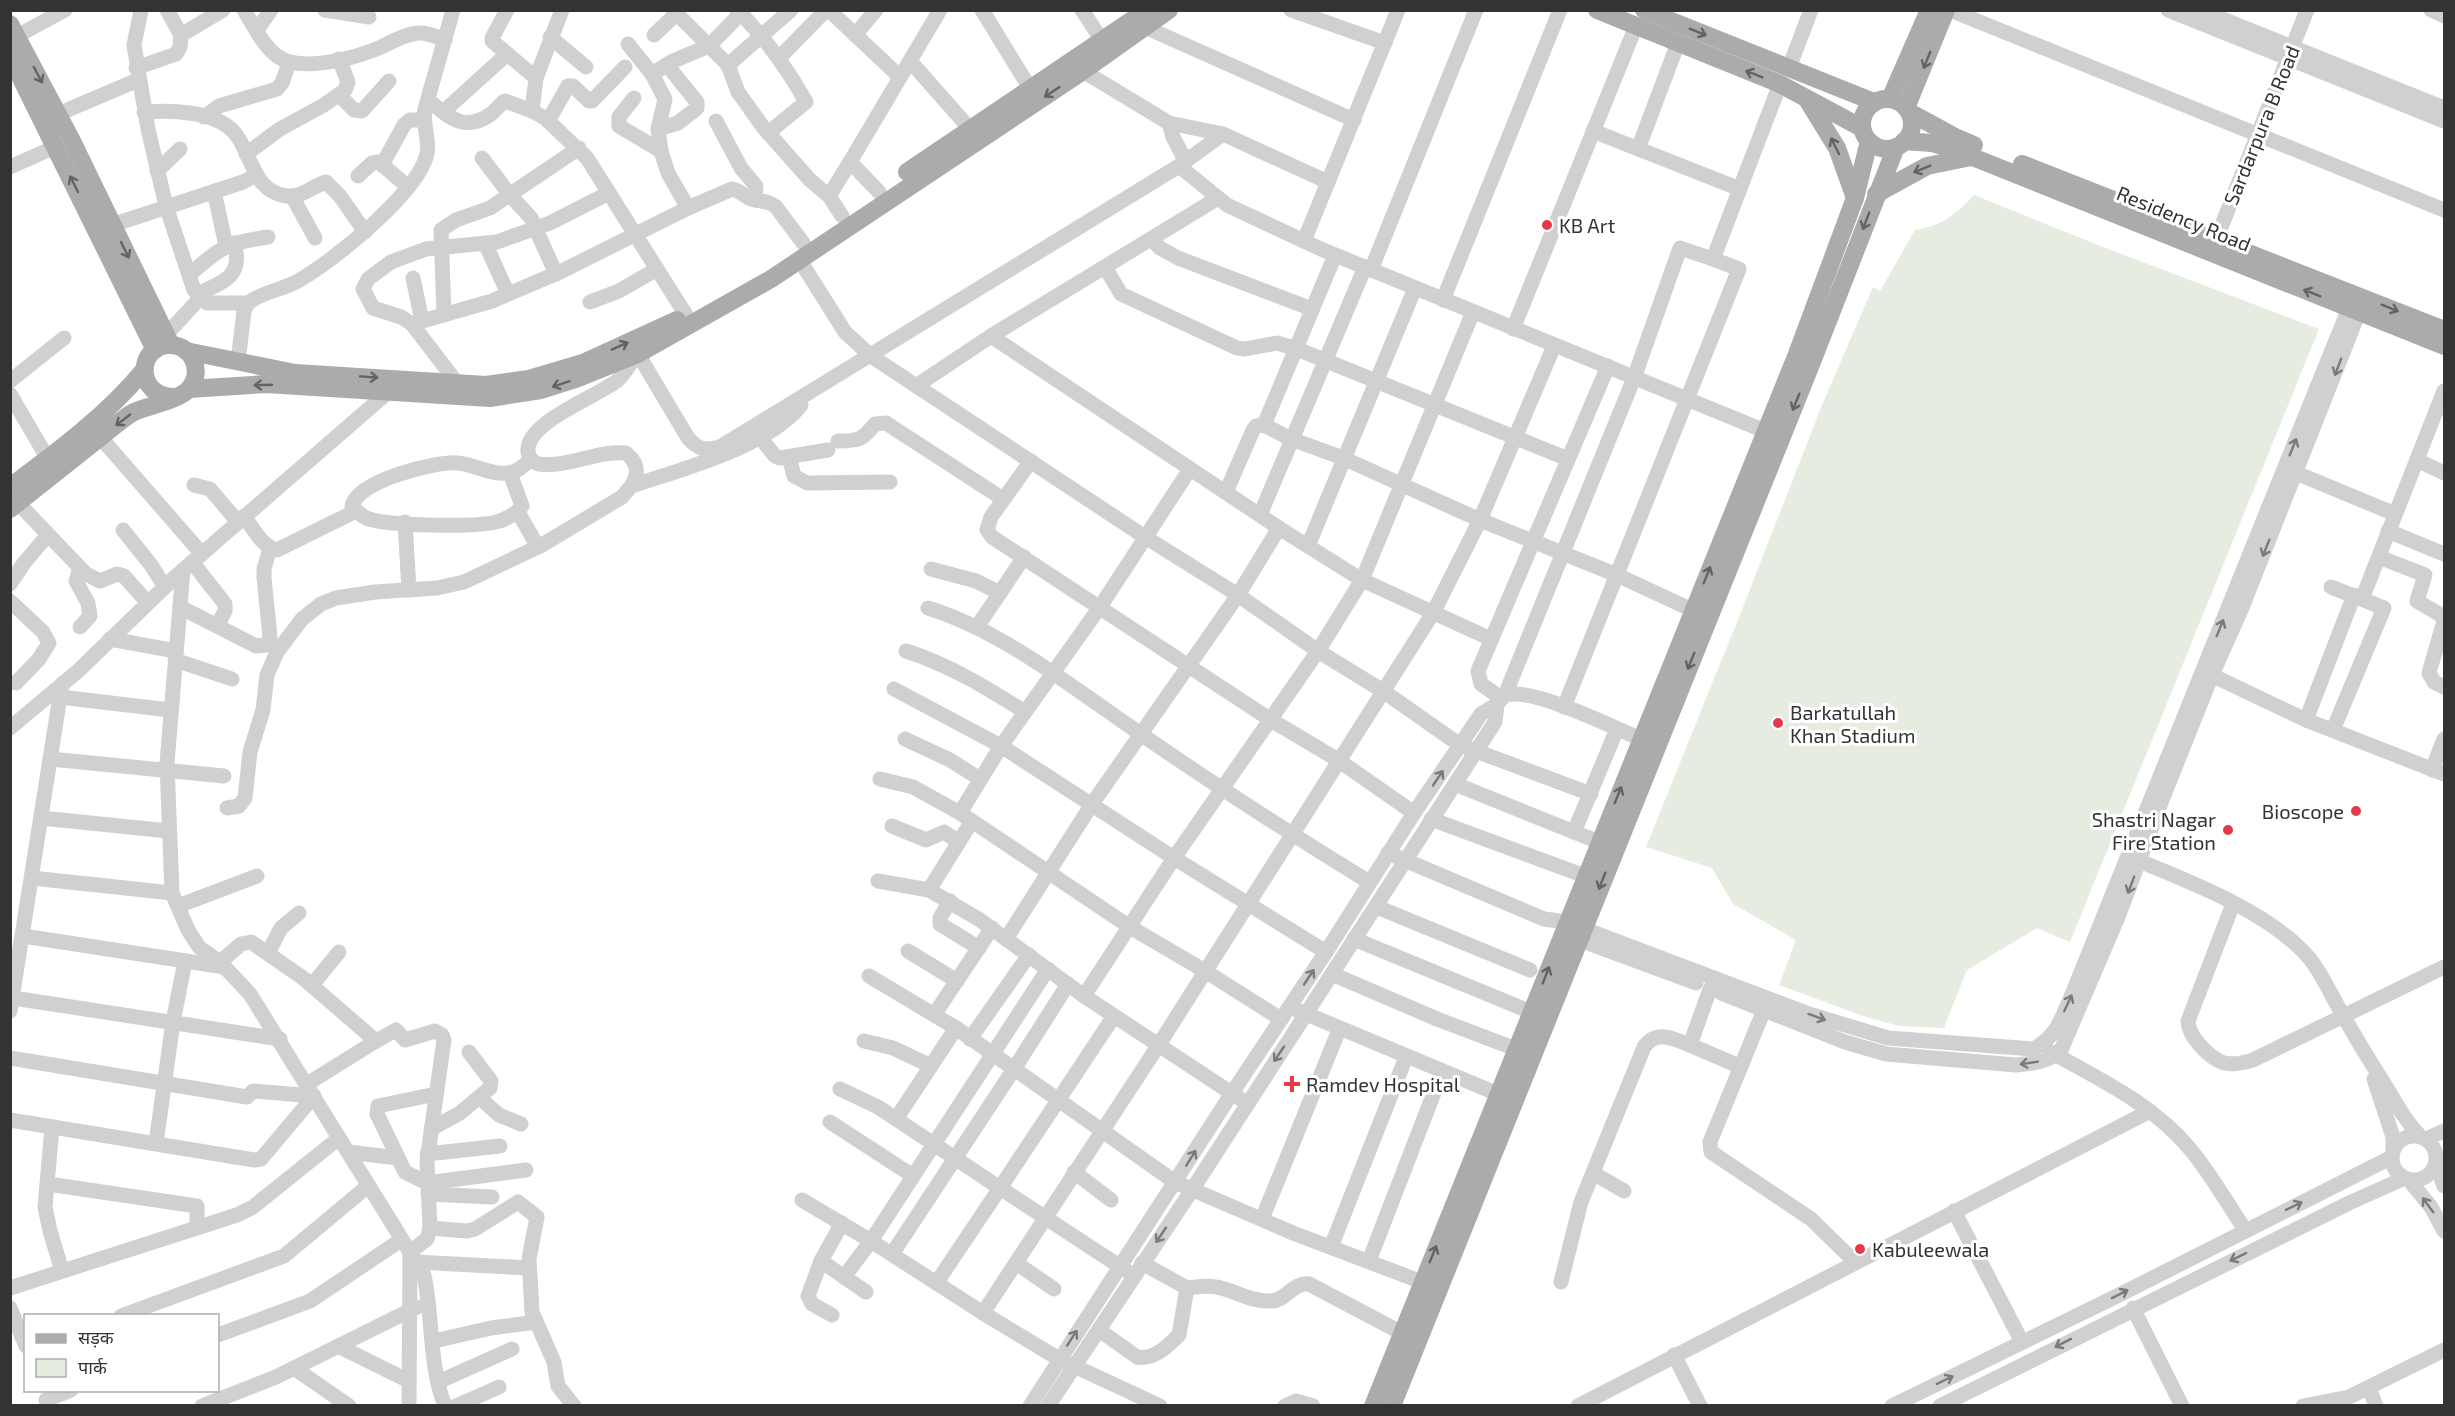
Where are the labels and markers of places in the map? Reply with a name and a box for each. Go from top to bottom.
place label: KB Art [1559,213,1616,237]
marker: KB Art [1540,218,1554,232]
place label: Barkatullah Khan Stadium [1790,700,1916,747]
marker: Barkatullah Khan Stadium [1771,716,1785,730]
place label: Bioscope [2262,799,2344,823]
marker: Bioscope [2349,804,2363,818]
place label: Shastri Nagar Fire Station [2092,807,2216,854]
marker: Shastri Nagar Fire Station [2221,823,2235,837]
place label: Ramdev Hospital [1306,1072,1460,1096]
marker: Ramdev Hospital [1283,1075,1301,1093]
place label: Kabuleewala [1872,1237,1989,1261]
marker: Kabuleewala [1853,1242,1867,1256]

